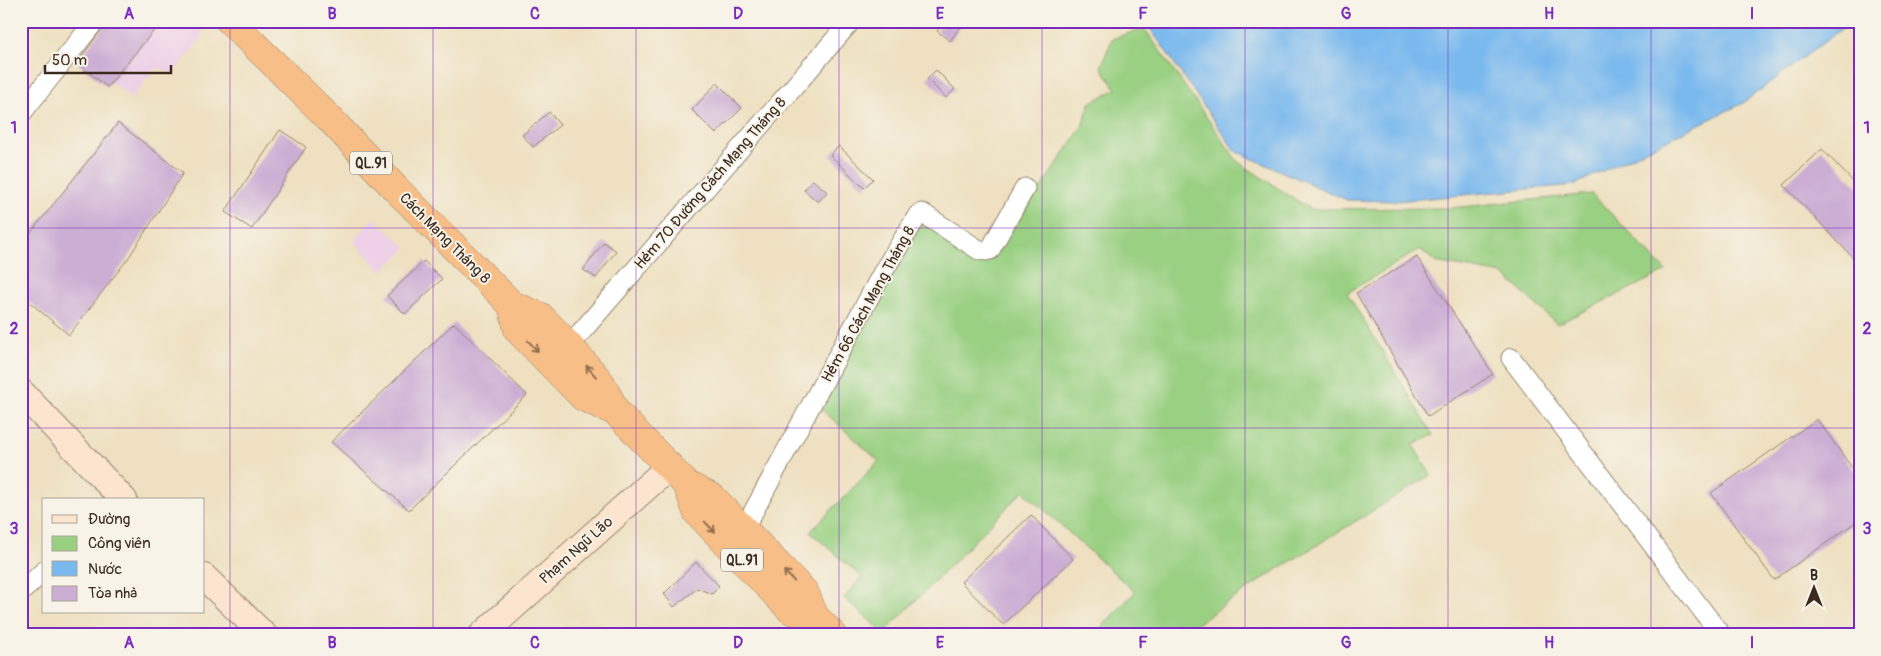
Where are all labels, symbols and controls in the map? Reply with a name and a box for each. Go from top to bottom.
text: A [124,4,135,24]
text: B [327,4,337,24]
text: C [530,4,540,24]
text: D [733,4,743,24]
text: E [936,4,945,24]
text: F [1138,4,1148,24]
text: G [1341,4,1352,24]
text: H [1544,4,1554,24]
text: I [1750,4,1754,24]
scale bar [45,42,171,74]
text: 50 m [52,51,87,70]
street label: Hẻm 70 Đường Cách Mạng Tháng 8 [630,93,791,273]
text: 1 [11,118,17,138]
text: 1 [1864,118,1870,138]
road number: QL.91 [350,152,392,174]
street label: Cách Mạng Tháng 8 [395,189,494,288]
street label: Hẻm 66 Cách Mạng Tháng 8 [818,222,920,386]
text: 2 [10,319,19,339]
text: 2 [1863,319,1872,339]
one-way arrow [527,340,539,353]
one-way arrow [585,364,597,377]
legend [42,498,205,614]
text: Đường [88,510,130,529]
street label: Phạm Ngũ Lão [536,512,617,588]
text: 3 [10,519,19,539]
text: 3 [1863,519,1872,539]
one-way arrow [704,520,716,533]
text: Công viên [88,534,151,553]
road number: QL.91 [721,548,763,572]
text: Nước [88,560,122,579]
north arrow [1788,564,1838,614]
text: B [1810,567,1818,584]
one-way arrow [783,570,795,583]
text: Tòa nhà [88,584,137,603]
text: A [124,633,135,653]
text: B [327,633,337,653]
text: C [530,633,540,653]
text: D [733,633,743,653]
text: E [936,633,945,653]
text: F [1138,633,1148,653]
text: G [1341,633,1352,653]
text: H [1544,633,1554,653]
text: I [1750,633,1754,653]

